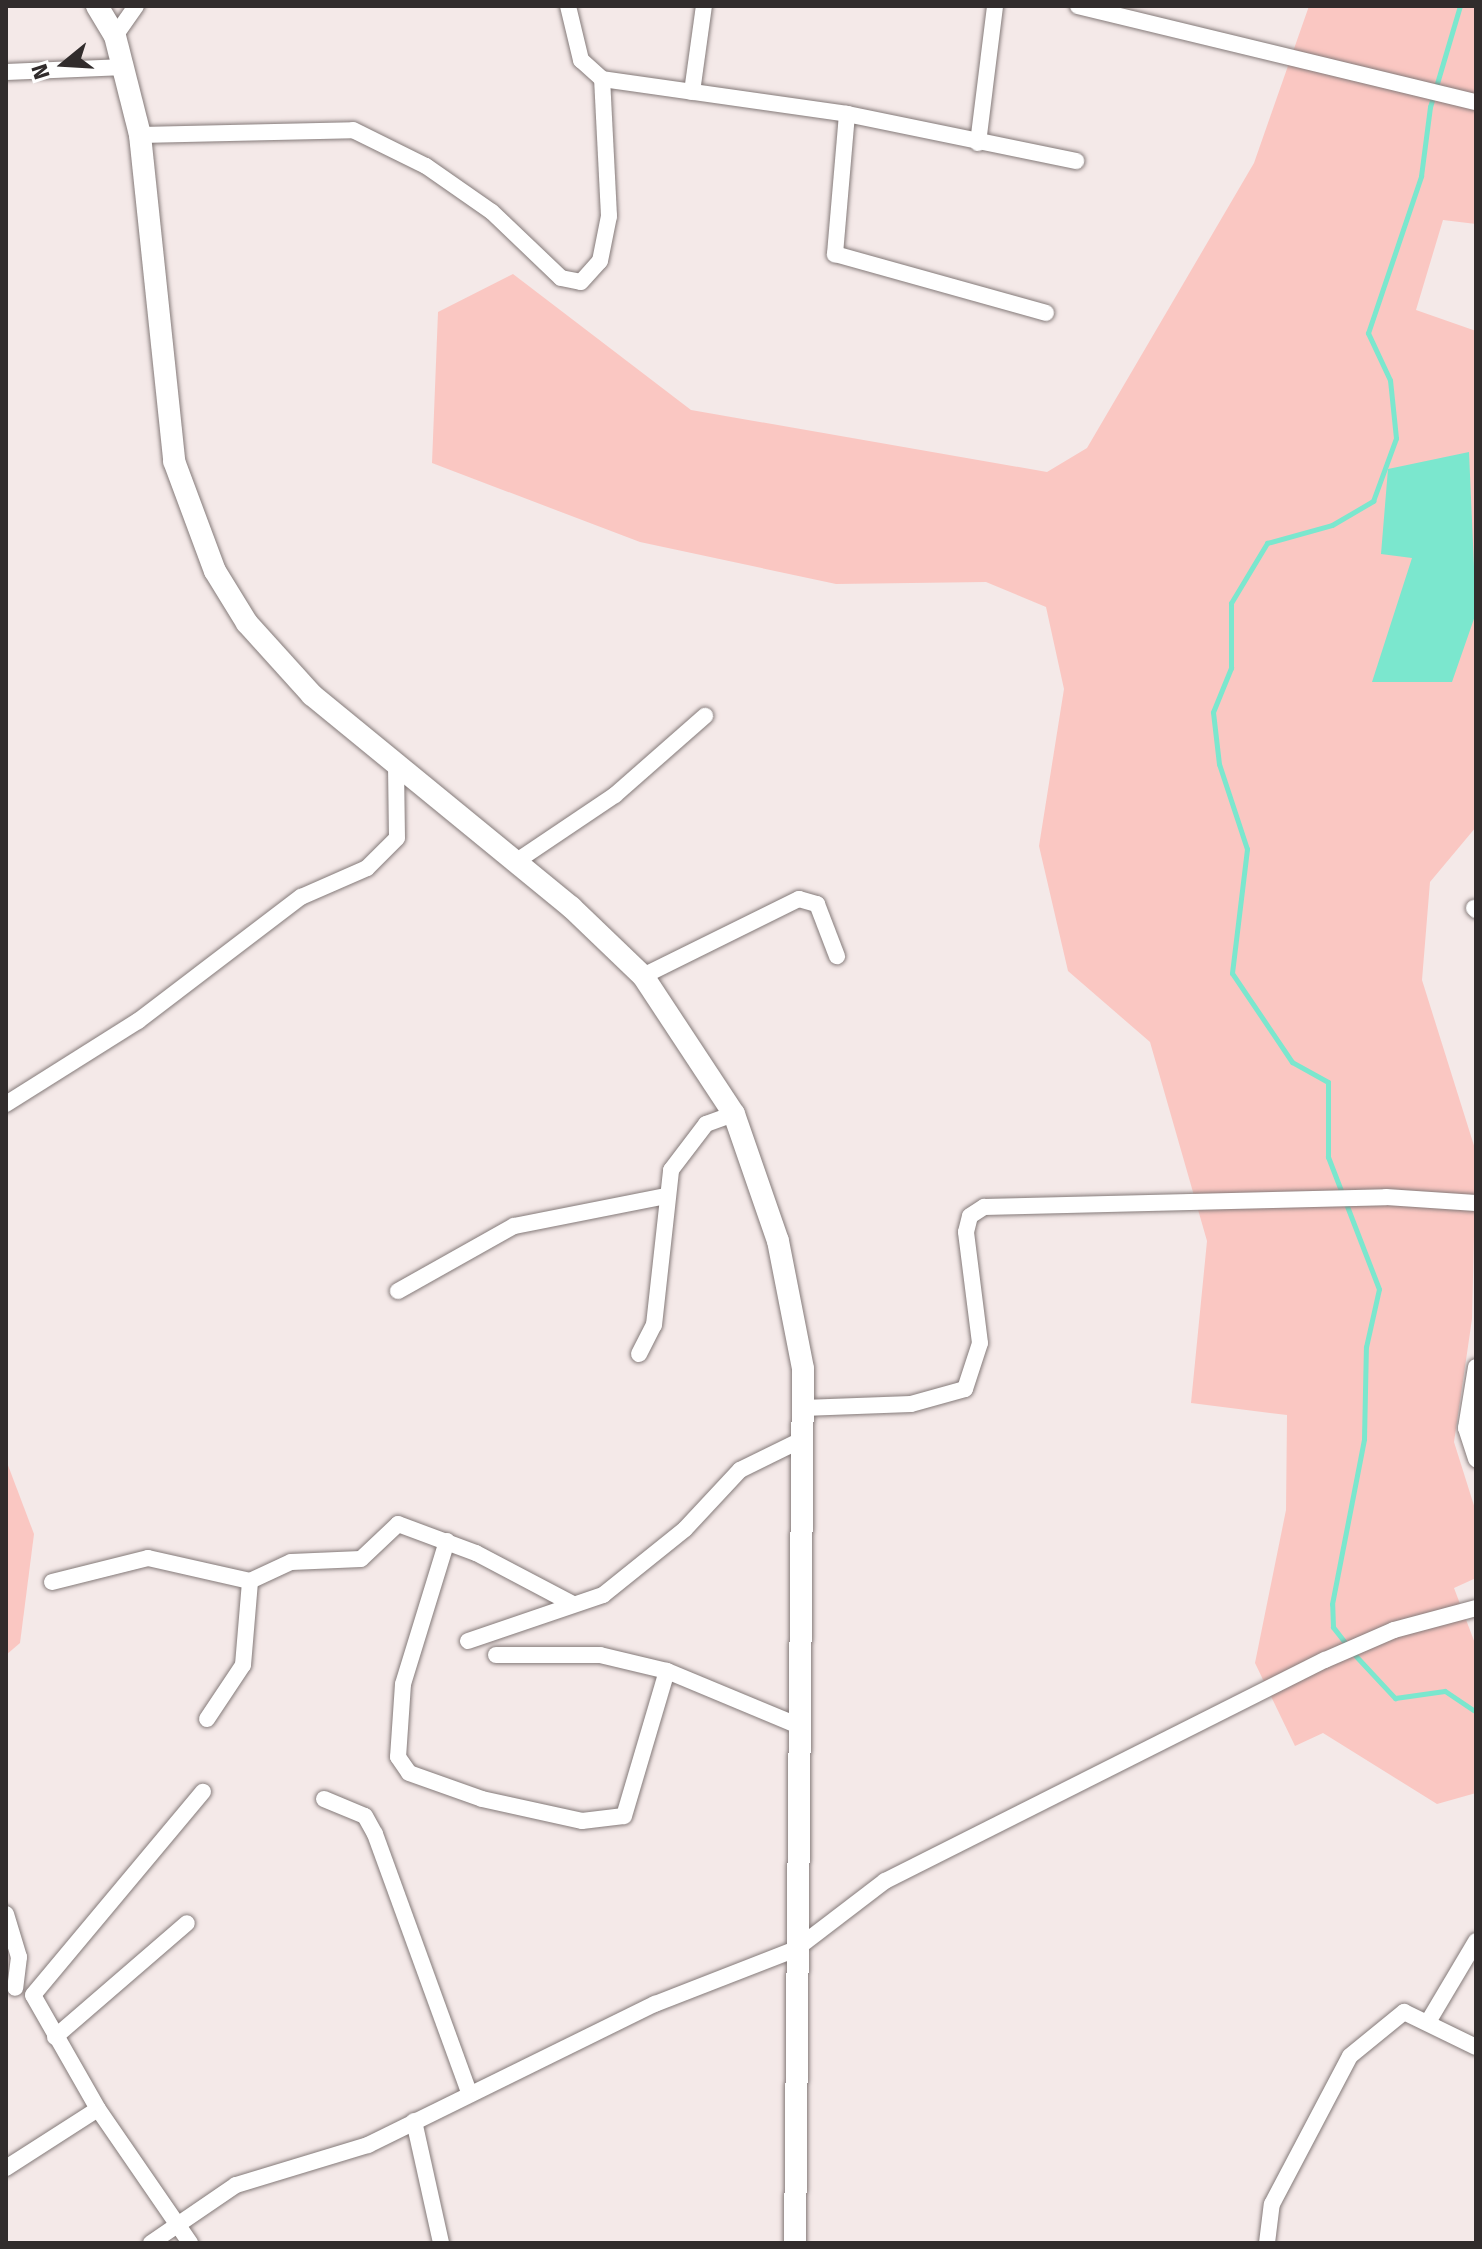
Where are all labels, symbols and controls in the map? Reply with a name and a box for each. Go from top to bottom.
north arrow [24,24,104,104]
text: N [26,60,56,83]

